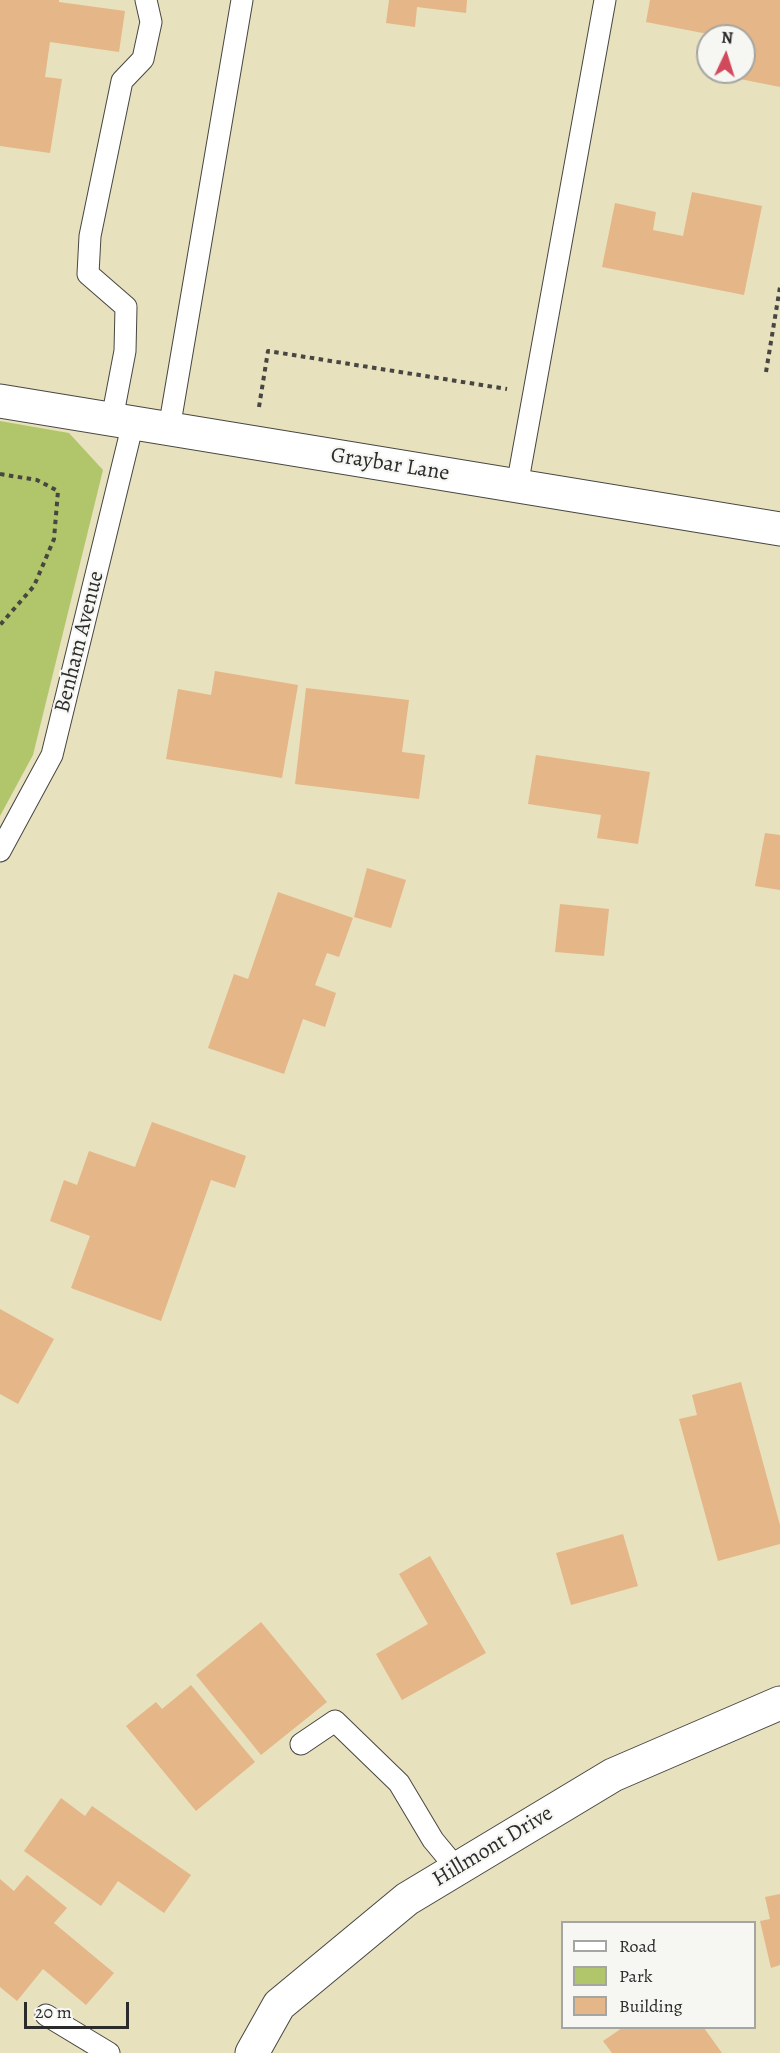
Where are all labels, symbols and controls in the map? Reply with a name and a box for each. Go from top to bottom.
north arrow [696,24,756,84]
text: N [721,27,734,49]
street label: Graybar Lane [329,443,451,487]
street label: Benham Avenue [50,568,110,716]
street label: Hillmont Drive [428,1801,558,1893]
legend [561,1921,756,2029]
text: Road [619,1934,656,1958]
text: Park [619,1964,653,1988]
scale bar [27,1990,132,2028]
text: Building [619,1994,683,2018]
text: 20 m [35,2000,72,2024]

